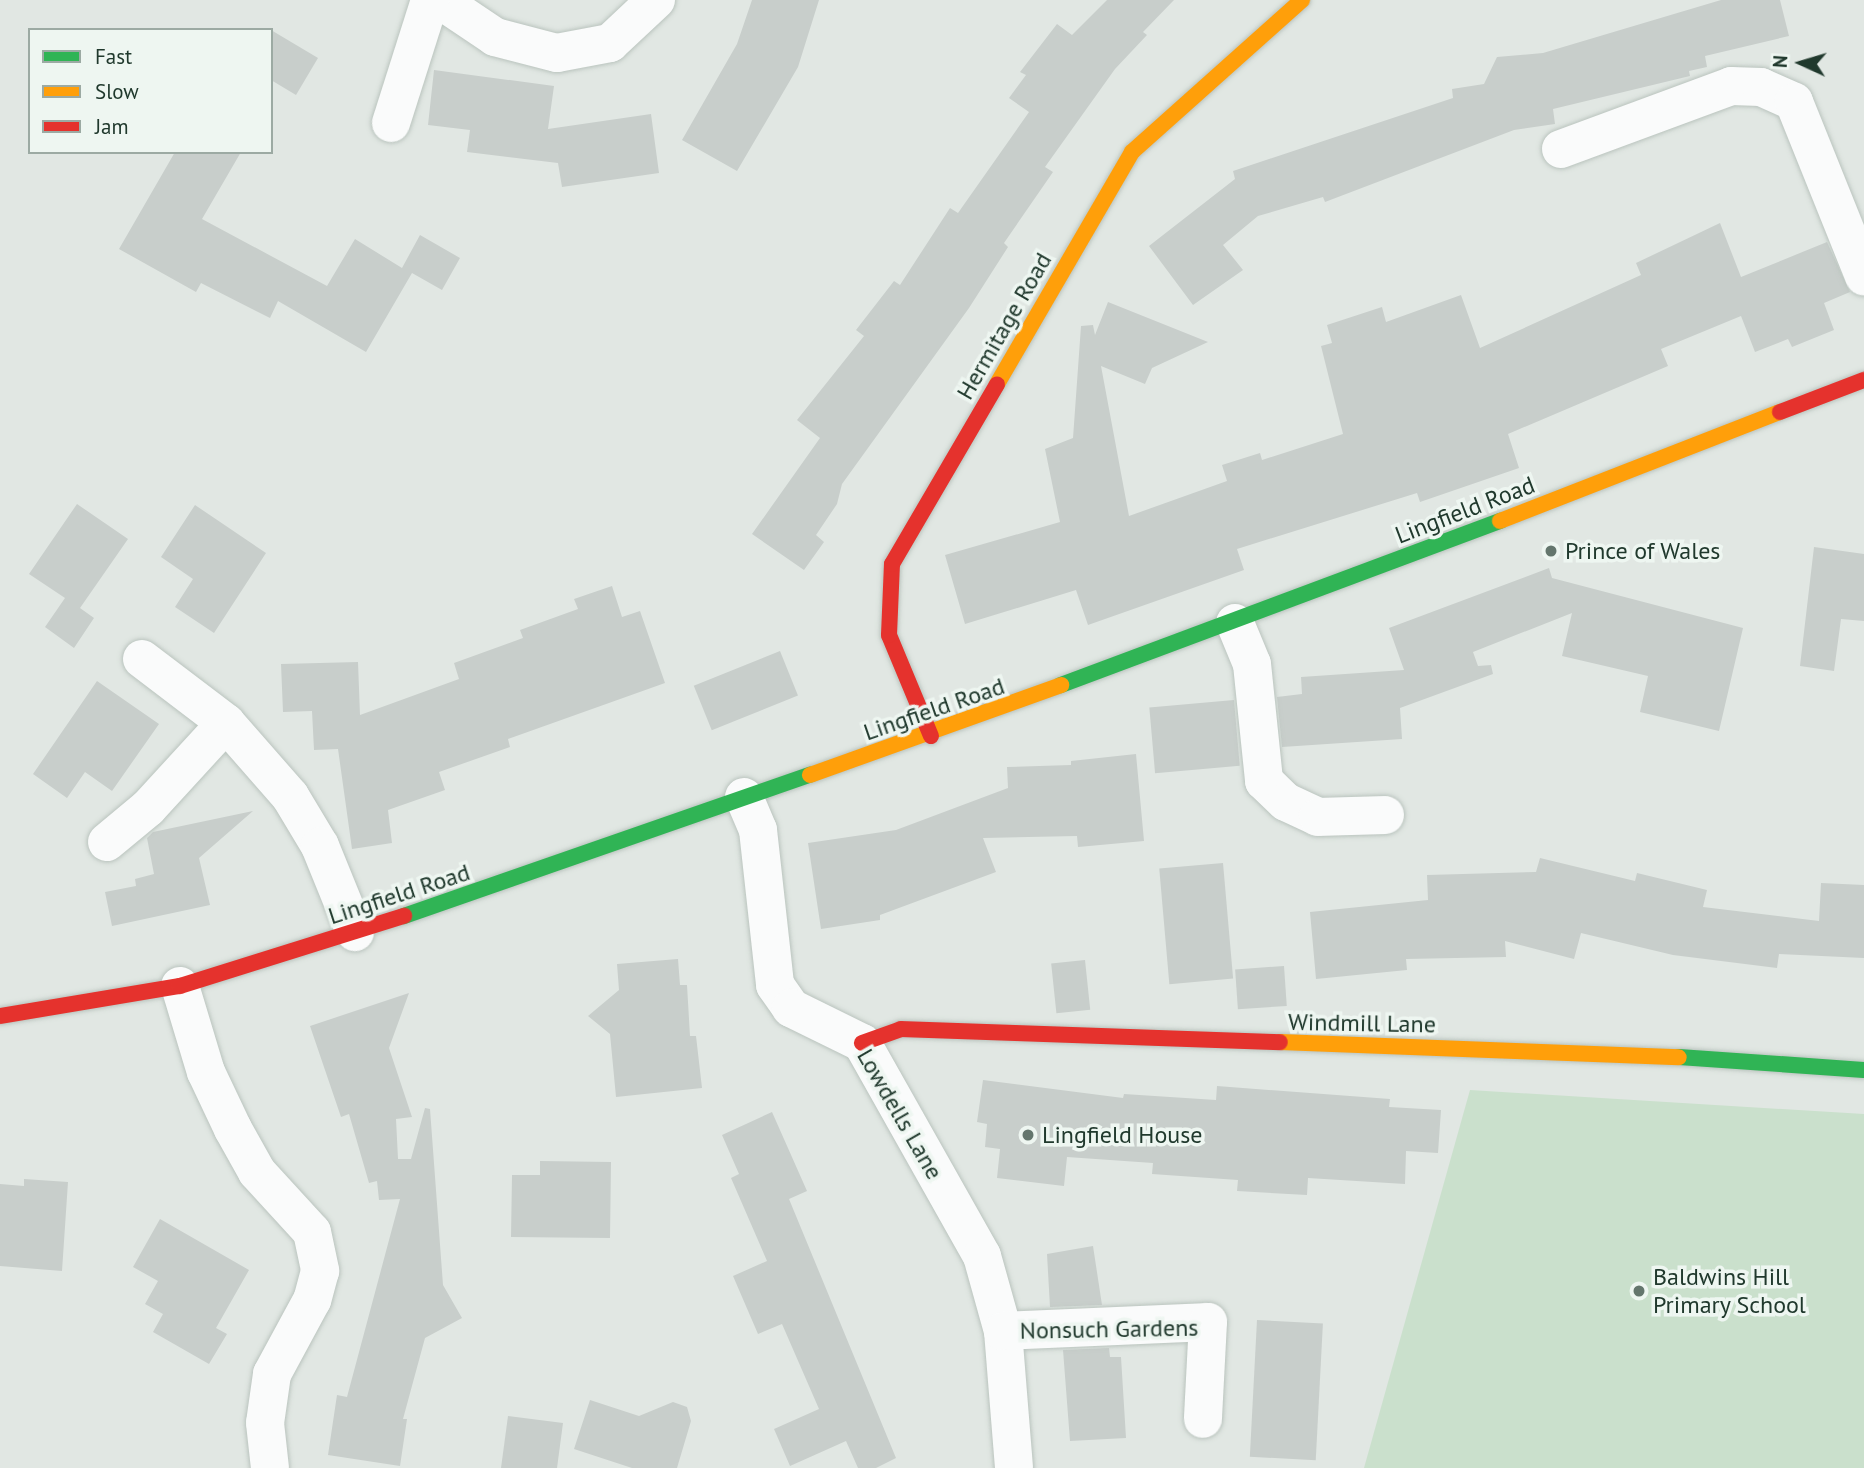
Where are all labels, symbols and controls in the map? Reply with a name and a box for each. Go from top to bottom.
legend [28,28,273,154]
north arrow [1766,28,1836,98]
text: Fast [95,43,132,70]
text: N [1768,54,1792,69]
text: Slow [95,78,139,105]
text: Jam [95,113,129,140]
street label: Hermitage Road [950,247,1058,405]
street label: Lingfield Road [1391,470,1539,550]
place label: Prince of Wales [1565,537,1721,565]
marker: Prince of Wales [1543,543,1559,559]
street label: Lingfield Road [860,671,1008,747]
street label: Lingfield Road [325,858,473,930]
street label: Windmill Lane [1288,1007,1436,1039]
street label: Lowdells Lane [851,1044,949,1184]
place label: Lingfield House [1042,1121,1203,1149]
marker: Lingfield House [1020,1127,1036,1143]
place label: Baldwins Hill Primary School [1653,1263,1807,1319]
marker: Baldwins Hill Primary School [1631,1283,1647,1299]
street label: Nonsuch Gardens [1019,1313,1199,1345]

